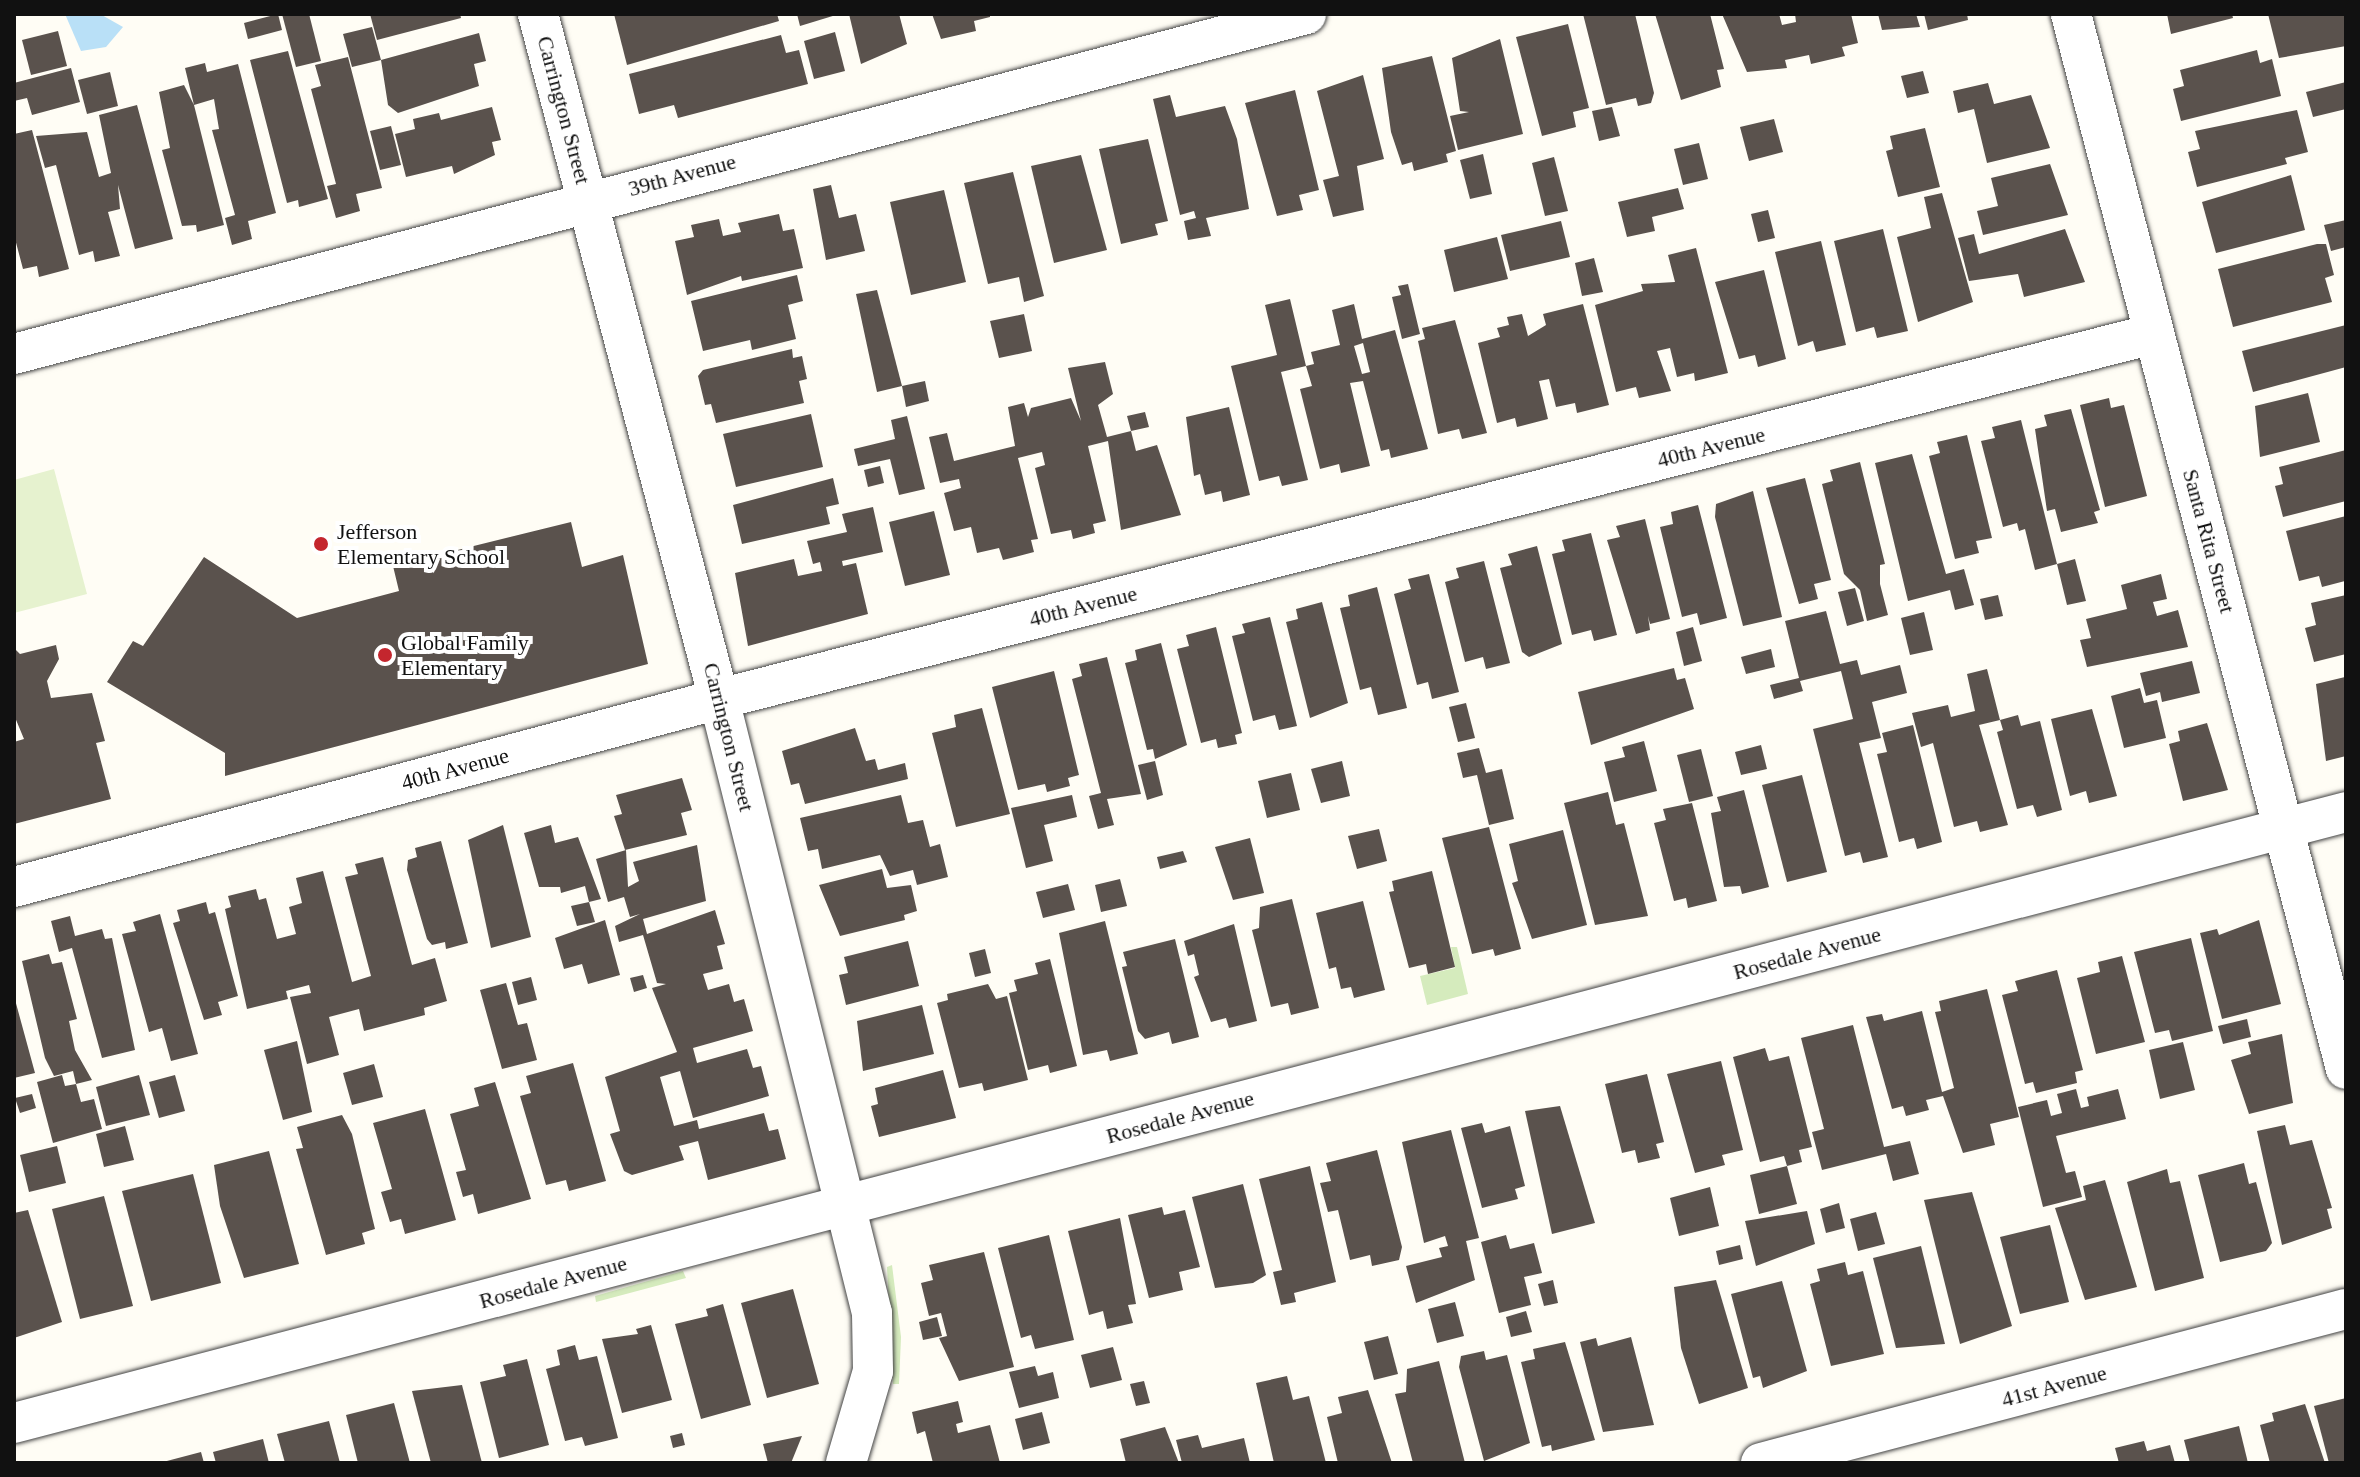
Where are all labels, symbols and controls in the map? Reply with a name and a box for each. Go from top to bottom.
street label: Carrington Street [532,33,596,187]
street label: 39th Avenue [625,148,739,202]
street label: 40th Avenue [1654,421,1768,473]
street label: Santa Rita Street [2177,466,2241,616]
place label: Jefferson Elementary School [337,518,505,570]
marker: Jefferson Elementary School [312,535,330,553]
street label: 40th Avenue [1026,580,1140,632]
place label: Global Family Elementary [401,629,529,680]
marker: Global Family Elementary [376,646,394,664]
street label: Carrington Street [698,660,760,814]
street label: 40th Avenue [398,742,512,796]
street label: Rosedale Avenue [1730,920,1884,986]
street label: Rosedale Avenue [1103,1084,1257,1150]
street label: Rosedale Avenue [476,1249,630,1315]
street label: 41st Avenue [1998,1359,2110,1413]

